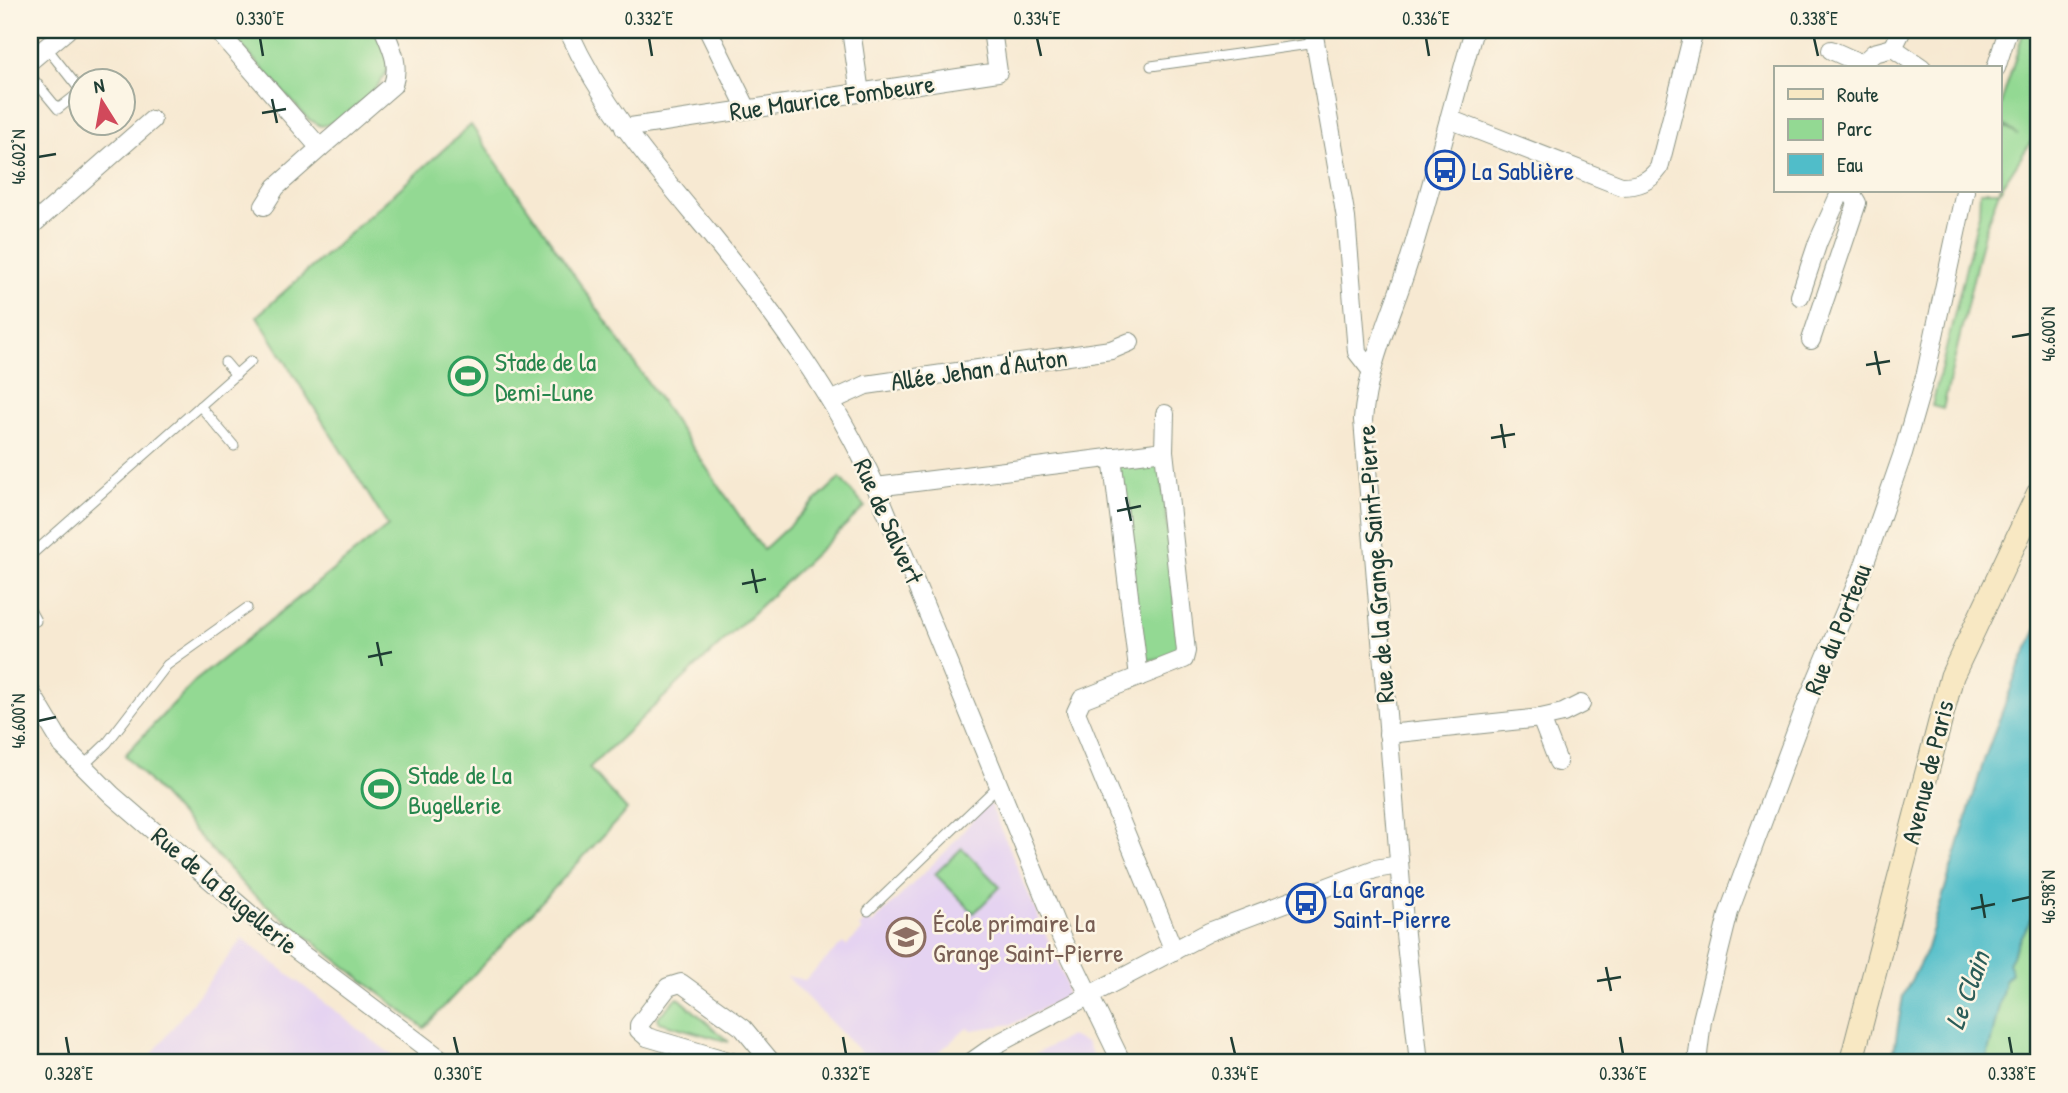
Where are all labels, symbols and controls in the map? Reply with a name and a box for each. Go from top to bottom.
text: 0.330°E [236,6,284,31]
text: 0.332°E [625,6,673,31]
text: 0.334°E [1014,6,1061,31]
text: 0.336°E [1402,6,1450,31]
text: 0.338°E [1790,6,1838,31]
street label: Rue Maurice Fombeure [727,65,937,129]
north arrow [66,66,136,136]
legend [1774,66,2002,192]
text: N [91,72,106,99]
text: Route [1837,80,1879,109]
text: Parc [1837,114,1872,143]
text: 46.602°N [6,129,31,185]
bus stop icon: La Sablière [1424,149,1466,191]
text: Eau [1837,150,1864,179]
place label: La Sablière [1472,153,1574,188]
text: 46.600°N [2036,307,2061,361]
street label: Allée Jehan d'Auton [888,339,1070,399]
place label: Stade de la Demi-Lune [495,344,596,409]
sports icon: Stade de la Demi-Lune [447,355,489,397]
street label: Rue de la Grange Saint-Pierre [1348,424,1402,704]
street label: Rue de Salvert [846,453,933,590]
street label: Rue du Porteau [1795,558,1879,700]
text: 46.600°N [6,694,31,748]
street label: Avenue de Paris [1892,696,1962,848]
place label: Stade de La Bugellerie [408,757,512,822]
sports icon: Stade de La Bugellerie [360,768,402,810]
street label: Rue de la Bugellerie [144,818,306,962]
text: 46.598°N [2036,870,2061,924]
place label: La Grange Saint-Pierre [1333,871,1451,936]
bus stop icon: La Grange Saint-Pierre [1285,882,1327,924]
place label: École primaire La Grange Saint-Pierre [933,905,1124,970]
school or university icon: École primaire La Grange Saint-Pierre [885,916,927,958]
water label: Le Clain [1935,943,1999,1034]
text: 0.328°E [45,1061,93,1086]
text: 0.330°E [434,1061,482,1086]
text: 0.332°E [822,1061,870,1086]
text: 0.334°E [1212,1061,1259,1086]
text: 0.336°E [1599,1061,1647,1086]
text: 0.338°E [1988,1061,2036,1086]

